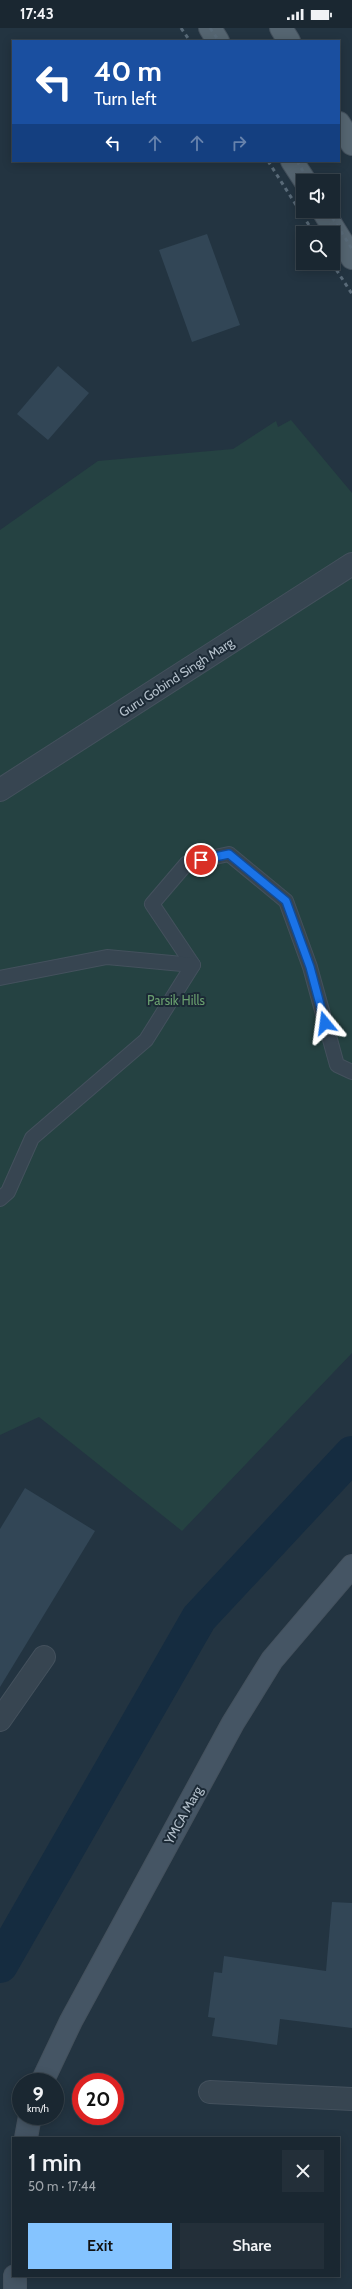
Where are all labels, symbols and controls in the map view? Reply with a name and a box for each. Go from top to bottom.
text: 17:43 [20,5,54,23]
text: 40 m [94,54,162,88]
icon: left [28,56,80,108]
text: Turn left [94,88,157,110]
icon: left [102,132,124,154]
icon: ahead [144,132,166,154]
icon: ahead [186,132,208,154]
icon: right [228,132,250,154]
map controls [296,174,340,270]
button: sound [296,174,340,218]
button: search [296,226,340,270]
street label: Guru Gobind Singh Marg [116,634,237,720]
pin [184,843,218,877]
icon: arrive [190,849,212,871]
park label: Parsik Hills [147,992,206,1008]
position arrow [304,1002,346,1044]
street label: YMCA Marg [160,1783,206,1848]
speed limit sign: 20 [72,2073,124,2125]
text: 9 [32,2082,44,2106]
text: km/h [27,2102,49,2115]
text: 1 min [28,2148,82,2177]
button: close [282,2150,324,2192]
text: 50 m · 17:44 [28,2178,96,2194]
button: Exit [28,2223,172,2269]
button: Share [180,2223,324,2269]

